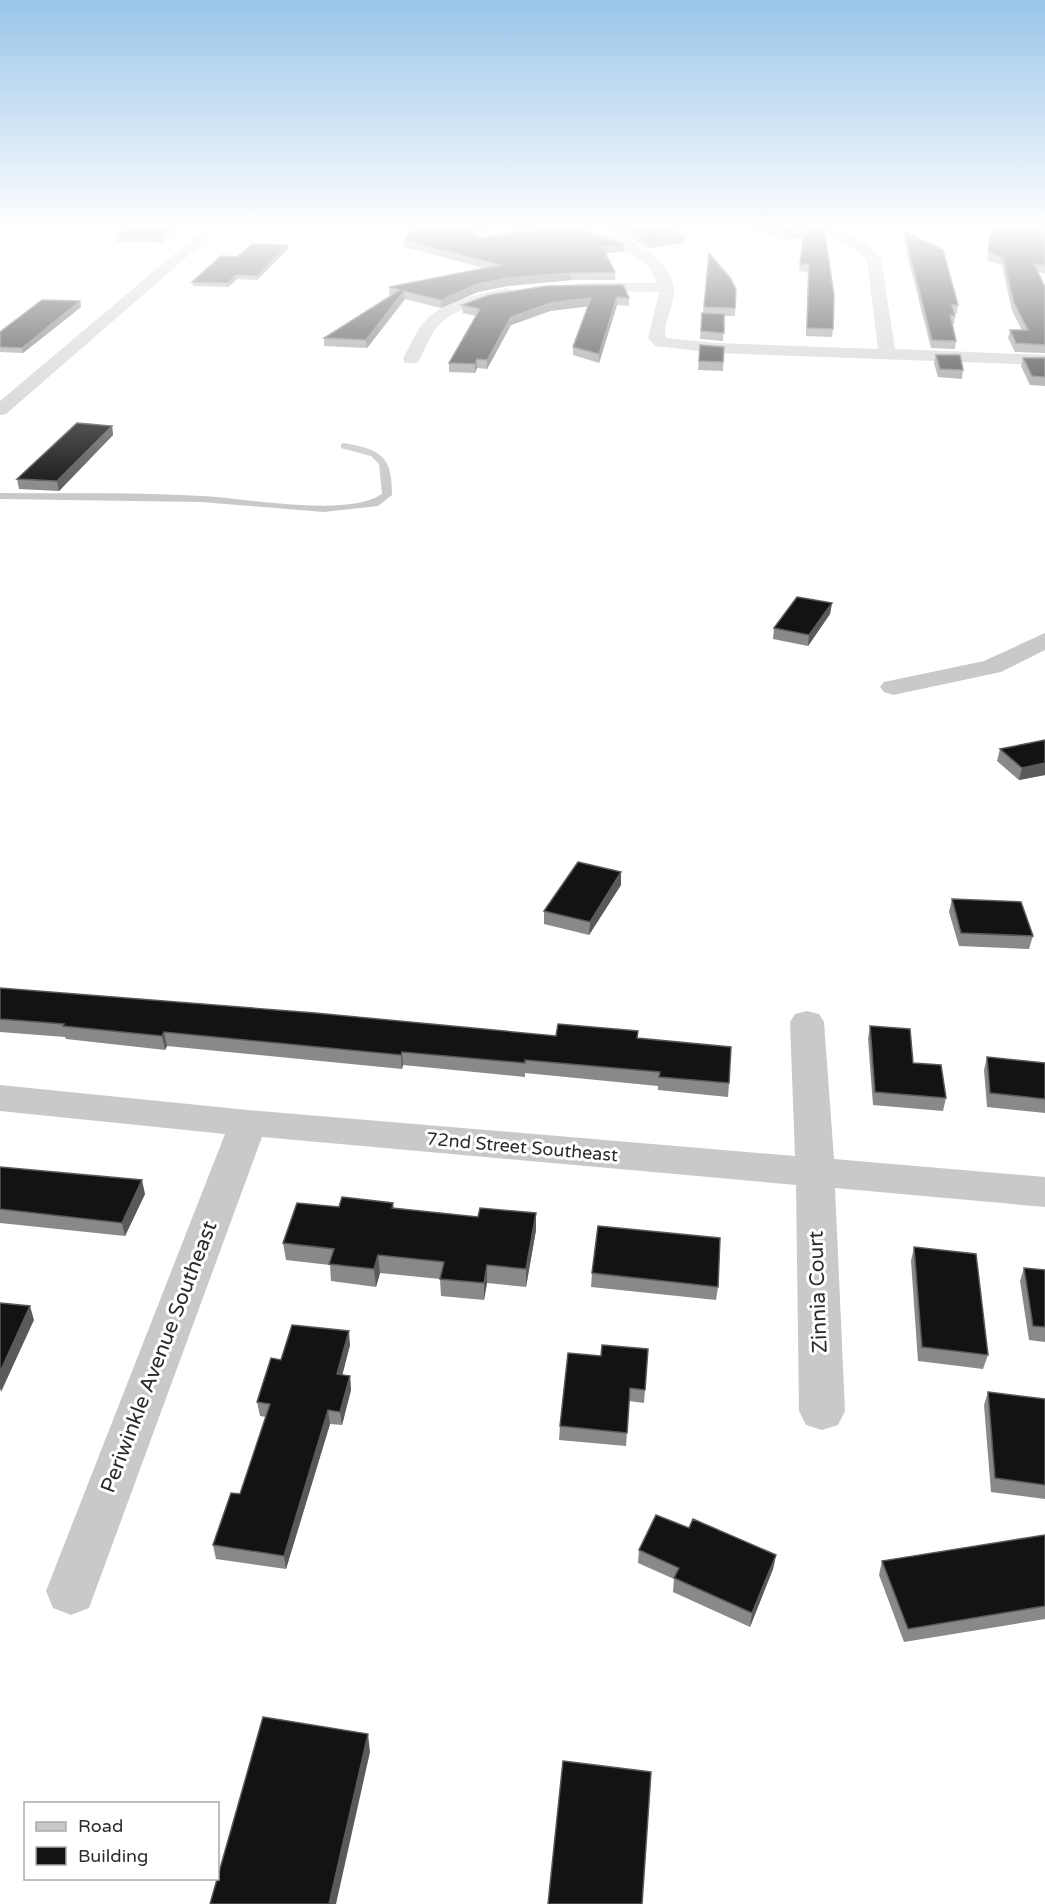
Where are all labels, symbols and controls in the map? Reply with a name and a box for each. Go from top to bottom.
street label: 72nd Street Southeast [425,1128,619,1166]
street label: Periwinkle Avenue Southeast [95,1217,223,1497]
street label: Zinnia Court [803,1230,833,1354]
legend [24,1802,219,1880]
text: Road [78,1815,123,1837]
text: Building [78,1845,148,1867]

